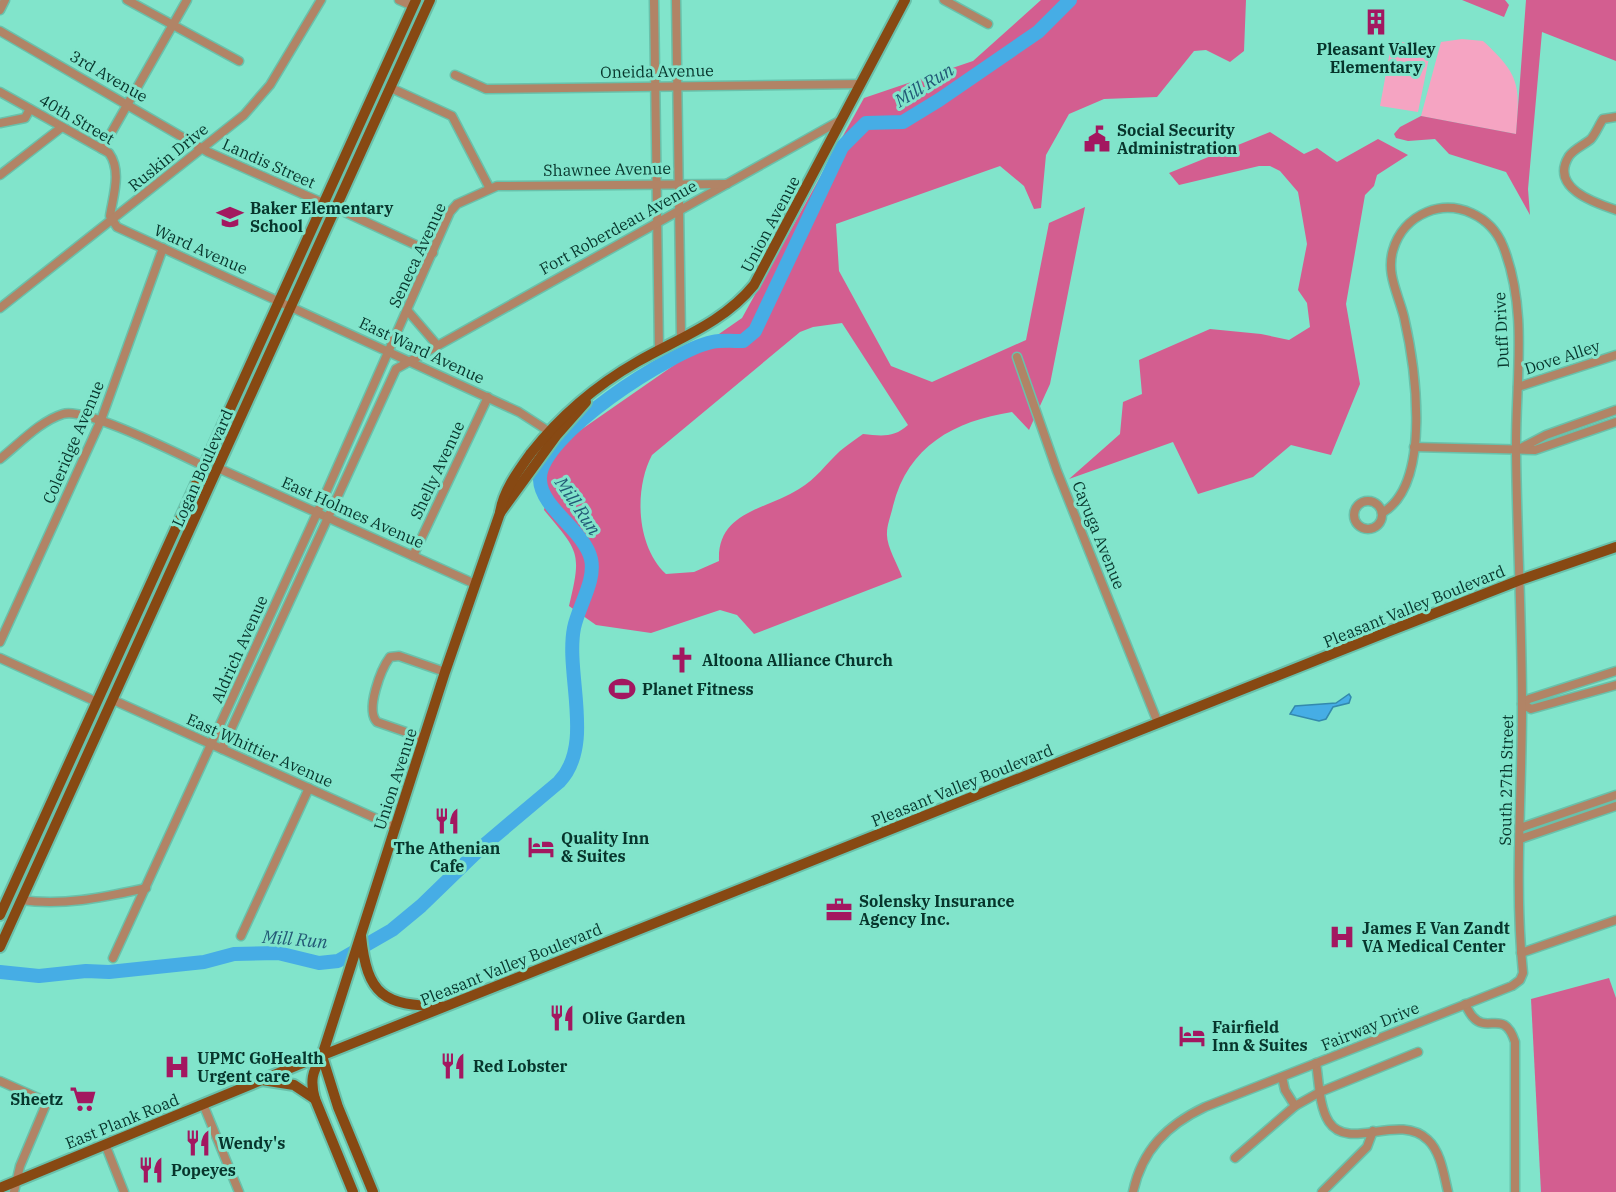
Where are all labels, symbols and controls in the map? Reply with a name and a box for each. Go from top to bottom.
building icon: Pleasant Valley Elementary [1361,7,1391,37]
place label: Pleasant Valley Elementary [1316,39,1437,77]
street label: 3rd Avenue [67,46,151,106]
water label: Mill Run [889,58,958,113]
street label: Oneida Avenue [600,60,714,82]
street label: 40th Street [36,89,118,149]
street label: Ruskin Drive [124,119,212,195]
place label: Social Security Administration [1117,120,1238,158]
public building icon: Social Security Administration [1082,124,1112,154]
street label: Landis Street [219,134,319,193]
street label: Shawnee Avenue [543,158,671,180]
street label: Union Avenue [736,172,804,276]
street label: Fort Roberdeau Avenue [536,175,700,279]
place label: Baker Elementary School [250,198,394,236]
street label: Seneca Avenue [384,199,450,311]
school or university icon: Baker Elementary School [215,202,245,232]
street label: Ward Avenue [151,220,251,278]
street label: Duff Drive [1489,291,1513,369]
street label: East Ward Avenue [356,312,488,388]
street label: Dove Alley [1522,335,1603,379]
street label: Coleridge Avenue [38,378,108,506]
street label: Logan Boulevard [167,406,237,530]
street label: Shelly Avenue [406,418,468,522]
street label: East Holmes Avenue [279,472,427,552]
water label: Mill Run [550,472,606,540]
street label: Cayuga Avenue [1068,478,1130,592]
street label: Pleasant Valley Boulevard [1320,560,1508,652]
street label: Aldrich Avenue [206,592,272,706]
church icon: Altoona Alliance Church [667,645,697,675]
place label: Altoona Alliance Church [702,650,893,670]
sports icon: Planet Fitness [607,674,637,704]
place label: Planet Fitness [642,679,754,699]
street label: East Whittier Avenue [184,709,336,791]
street label: South 27th Street [1495,714,1517,846]
street label: Union Avenue [369,725,421,833]
street label: Pleasant Valley Boulevard [868,739,1056,831]
restaurant icon: The Athenian Cafe [432,806,462,836]
place label: Quality Inn & Suites [561,828,650,866]
hotel icon: Quality Inn & Suites [526,832,556,862]
place label: The Athenian Cafe [394,838,501,876]
place label: Solensky Insurance Agency Inc. [859,891,1015,929]
office icon: Solensky Insurance Agency Inc. [824,895,854,925]
street label: Pleasant Valley Boulevard [417,918,605,1010]
place label: James E Van Zandt VA Medical Center [1362,918,1510,956]
hospital icon: James E Van Zandt VA Medical Center [1327,922,1357,952]
water label: Mill Run [260,925,329,953]
street label: Fairway Drive [1318,997,1422,1055]
restaurant icon: Olive Garden [547,1003,577,1033]
place label: Olive Garden [582,1008,686,1028]
place label: Fairfield Inn & Suites [1212,1017,1308,1055]
hotel icon: Fairfield Inn & Suites [1177,1021,1207,1051]
place label: UPMC GoHealth Urgent care [197,1048,324,1086]
restaurant icon: Red Lobster [438,1051,468,1081]
hospital icon: UPMC GoHealth Urgent care [162,1052,192,1082]
place label: Red Lobster [473,1056,568,1076]
supermarket icon: Sheetz [68,1084,98,1114]
place label: Sheetz [10,1089,63,1109]
street label: East Plank Road [62,1089,182,1153]
restaurant icon: Wendy's [183,1128,213,1158]
place label: Wendy's [218,1133,285,1153]
restaurant icon: Popeyes [136,1155,166,1185]
place label: Popeyes [171,1160,236,1180]

